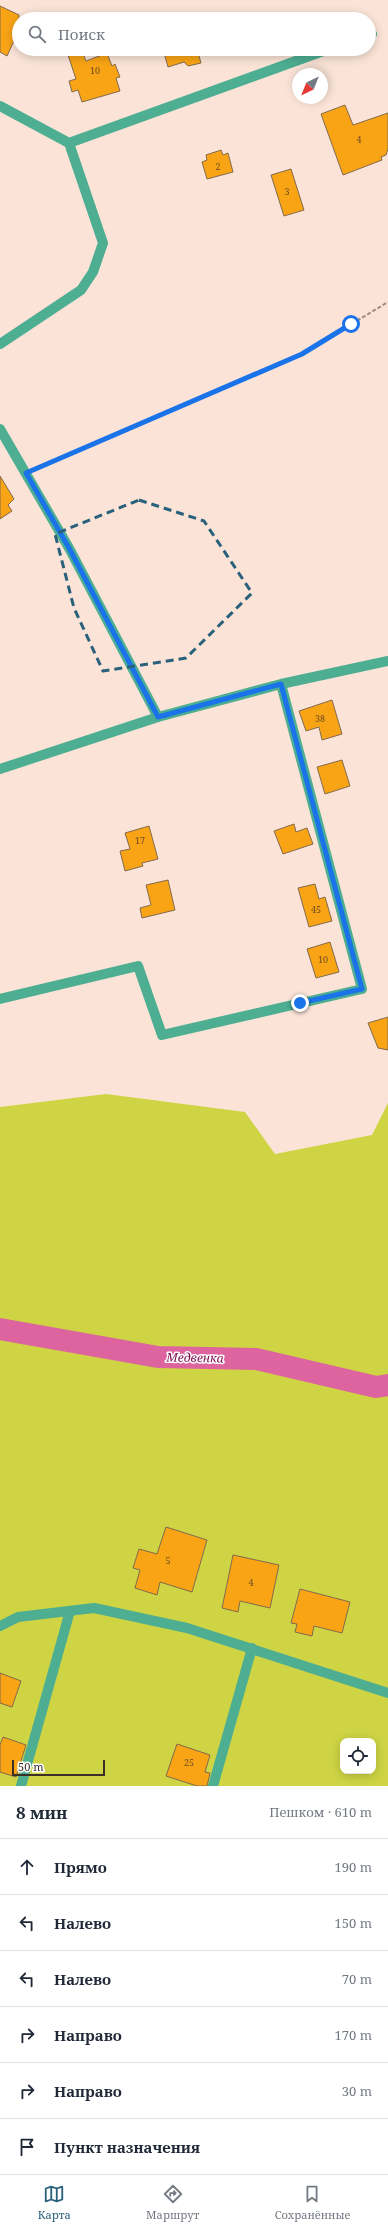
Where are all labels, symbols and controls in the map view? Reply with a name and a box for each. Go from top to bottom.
search box [12,12,376,56]
icon: search [26,23,48,45]
text: Поиск [58,24,105,44]
house number: 10 [90,64,100,77]
north arrow [292,68,328,104]
house number: 4 [356,133,362,146]
house number: 2 [215,160,221,173]
house number: 3 [284,185,290,198]
route start [342,315,360,333]
house number: 38 [315,712,325,725]
house number: 17 [135,834,145,847]
house number: 45 [311,903,321,916]
house number: 10 [318,953,328,966]
route end [291,994,309,1012]
water label: Медвенка [165,1348,224,1367]
house number: 5 [165,1554,171,1567]
house number: 4 [248,1576,254,1589]
map controls [340,1738,376,1774]
button: locate [340,1738,376,1774]
house number: 25 [184,1756,194,1769]
scale bar [12,1758,105,1777]
text: 50 m [18,1759,44,1774]
text: 8 мин [16,1801,68,1824]
text: Пешком · 610 m [269,1803,372,1821]
icon: ahead [16,1856,38,1878]
text: Прямо [54,1857,107,1877]
text: 190 m [335,1858,372,1876]
icon: left [16,1912,38,1934]
text: Налево [54,1913,111,1933]
text: 150 m [335,1914,372,1932]
icon: left [16,1968,38,1990]
text: Налево [54,1969,111,1989]
text: 70 m [342,1970,372,1988]
icon: right [16,2024,38,2046]
text: Направо [54,2025,122,2045]
text: 170 m [335,2026,372,2044]
icon: right [16,2080,38,2102]
text: Направо [54,2081,122,2101]
text: 30 m [342,2082,372,2100]
icon: arrive [16,2136,38,2158]
text: Пункт назначения [54,2137,200,2157]
tab: Карта [38,2183,71,2222]
tab: Маршрут [146,2183,199,2222]
tab: Сохранённые [275,2183,350,2222]

